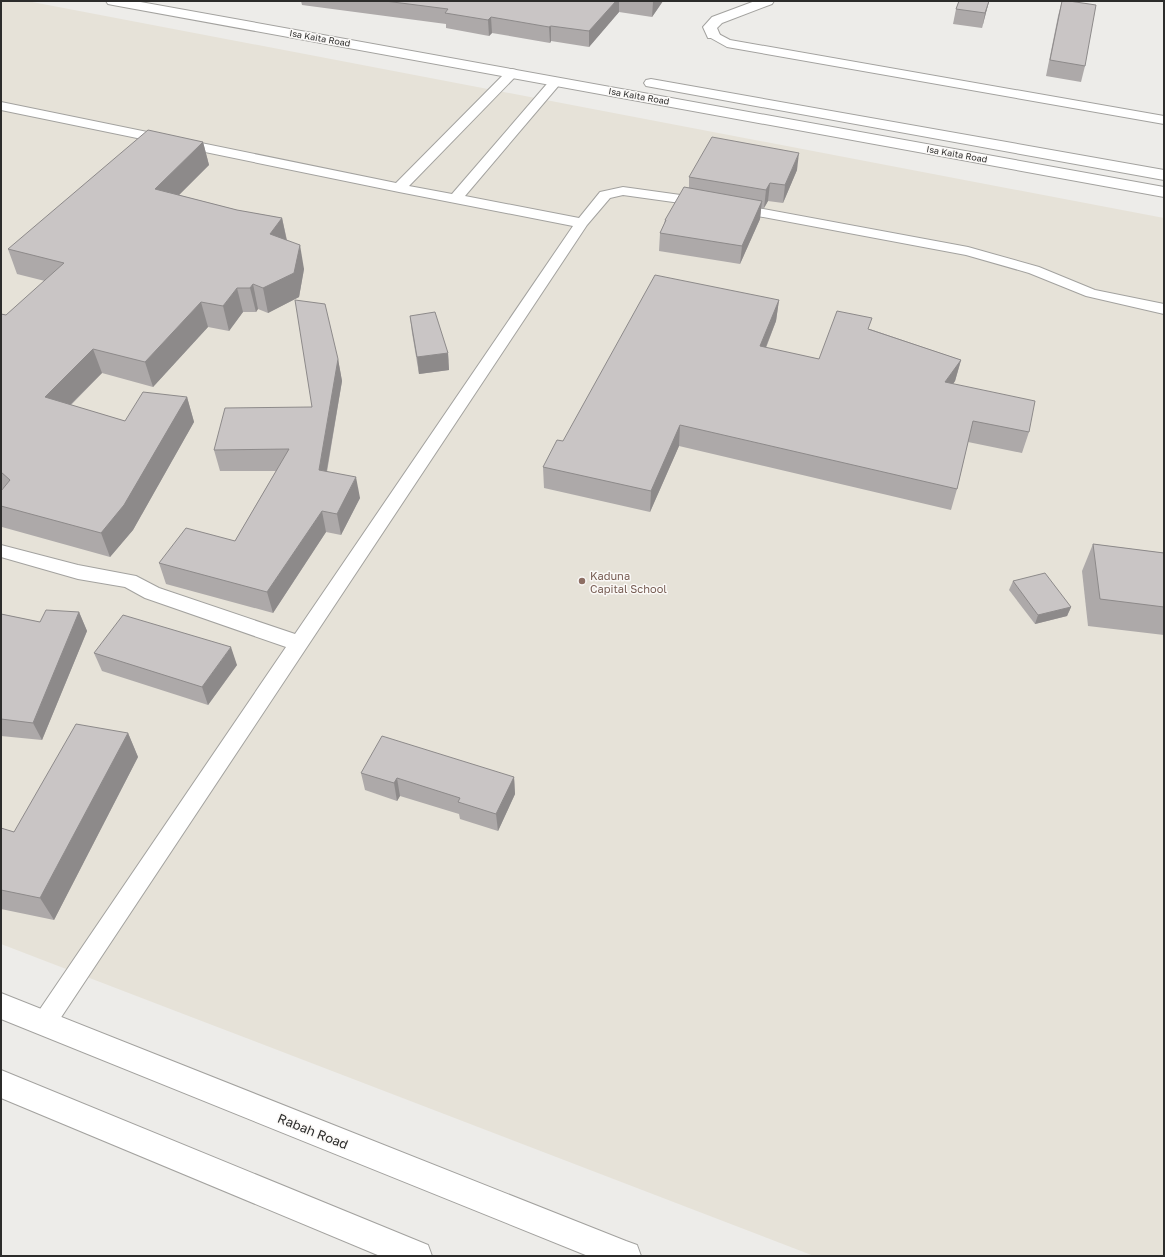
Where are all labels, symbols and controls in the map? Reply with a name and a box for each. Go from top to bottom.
street label: Isa Kaita Road [289,27,351,49]
street label: Isa Kaita Road [608,85,670,107]
street label: Isa Kaita Road [926,143,988,165]
place label: Kaduna Capital School [590,569,667,595]
marker: Kaduna Capital School [577,576,587,586]
street label: Rabah Road [275,1110,351,1152]

